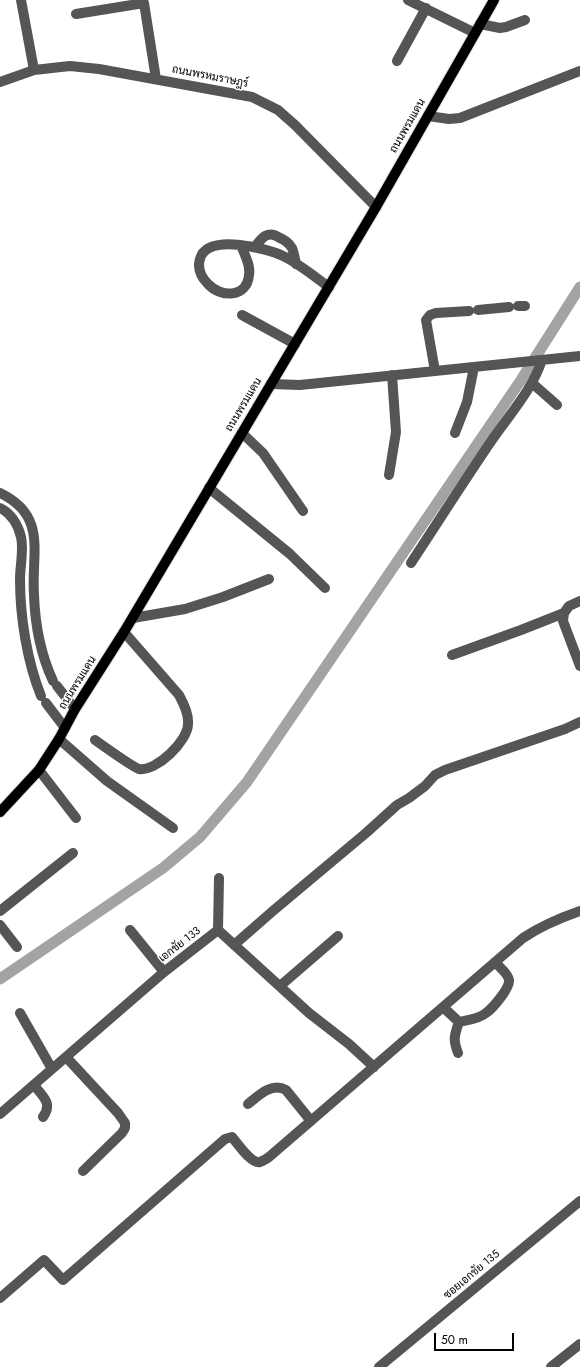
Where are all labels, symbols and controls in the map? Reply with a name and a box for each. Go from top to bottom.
street label: ถนนพรหมราษฎร์ [171,63,249,91]
street label: ถนนพรมแดน [387,97,429,155]
street label: ถนนพรมแดน [223,376,265,434]
street label: ถนนพรมแดน [56,654,100,712]
street label: เอกชัย 133 [156,925,204,965]
street label: ซอยเอกชัย 135 [441,1248,503,1302]
scale bar [436,1325,516,1351]
text: 50 m [441,1331,468,1349]

